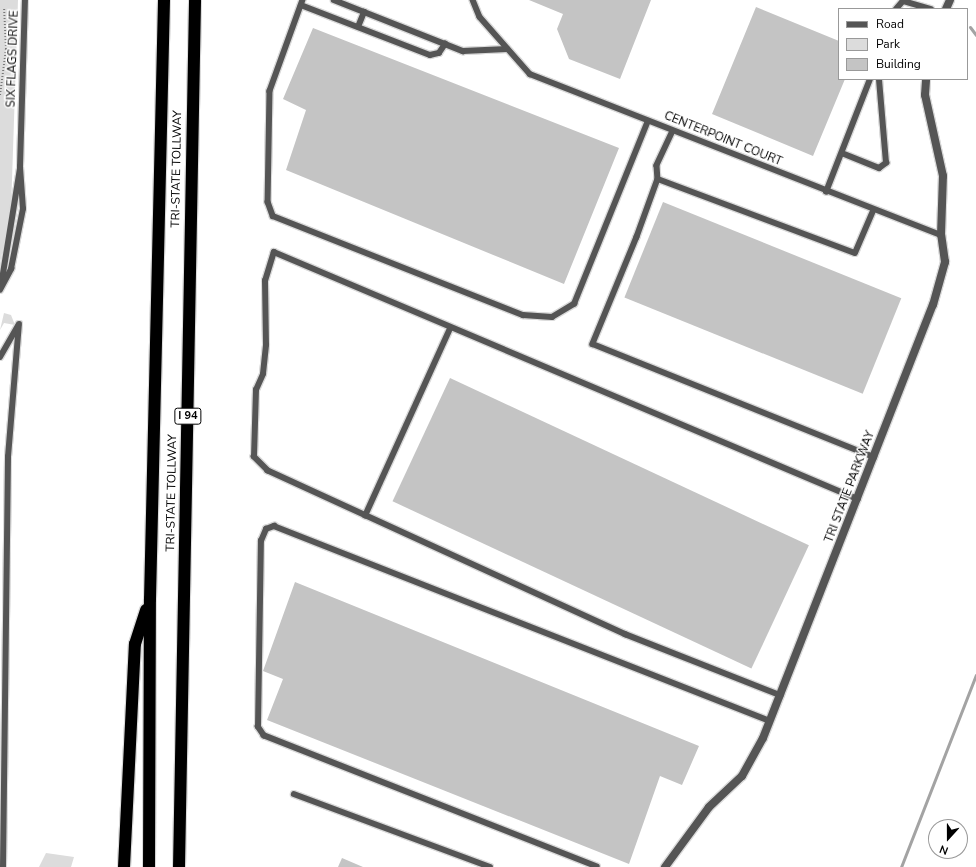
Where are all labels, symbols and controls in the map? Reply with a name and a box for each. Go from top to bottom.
legend [838,8,968,80]
street label: SIX FLAGS DRIVE [4,10,22,108]
text: Road [876,16,904,32]
text: Park [876,36,900,52]
text: Building [876,56,921,72]
street label: CENTERPOINT COURT [662,109,784,169]
street label: TRI-STATE TOLLWAY [169,110,185,228]
road number: I 94 [174,407,202,425]
street label: TRI STATE PARKWAY [822,429,878,545]
street label: TRI-STATE TOLLWAY [164,434,180,552]
north arrow [928,819,968,859]
text: N [937,841,950,858]

